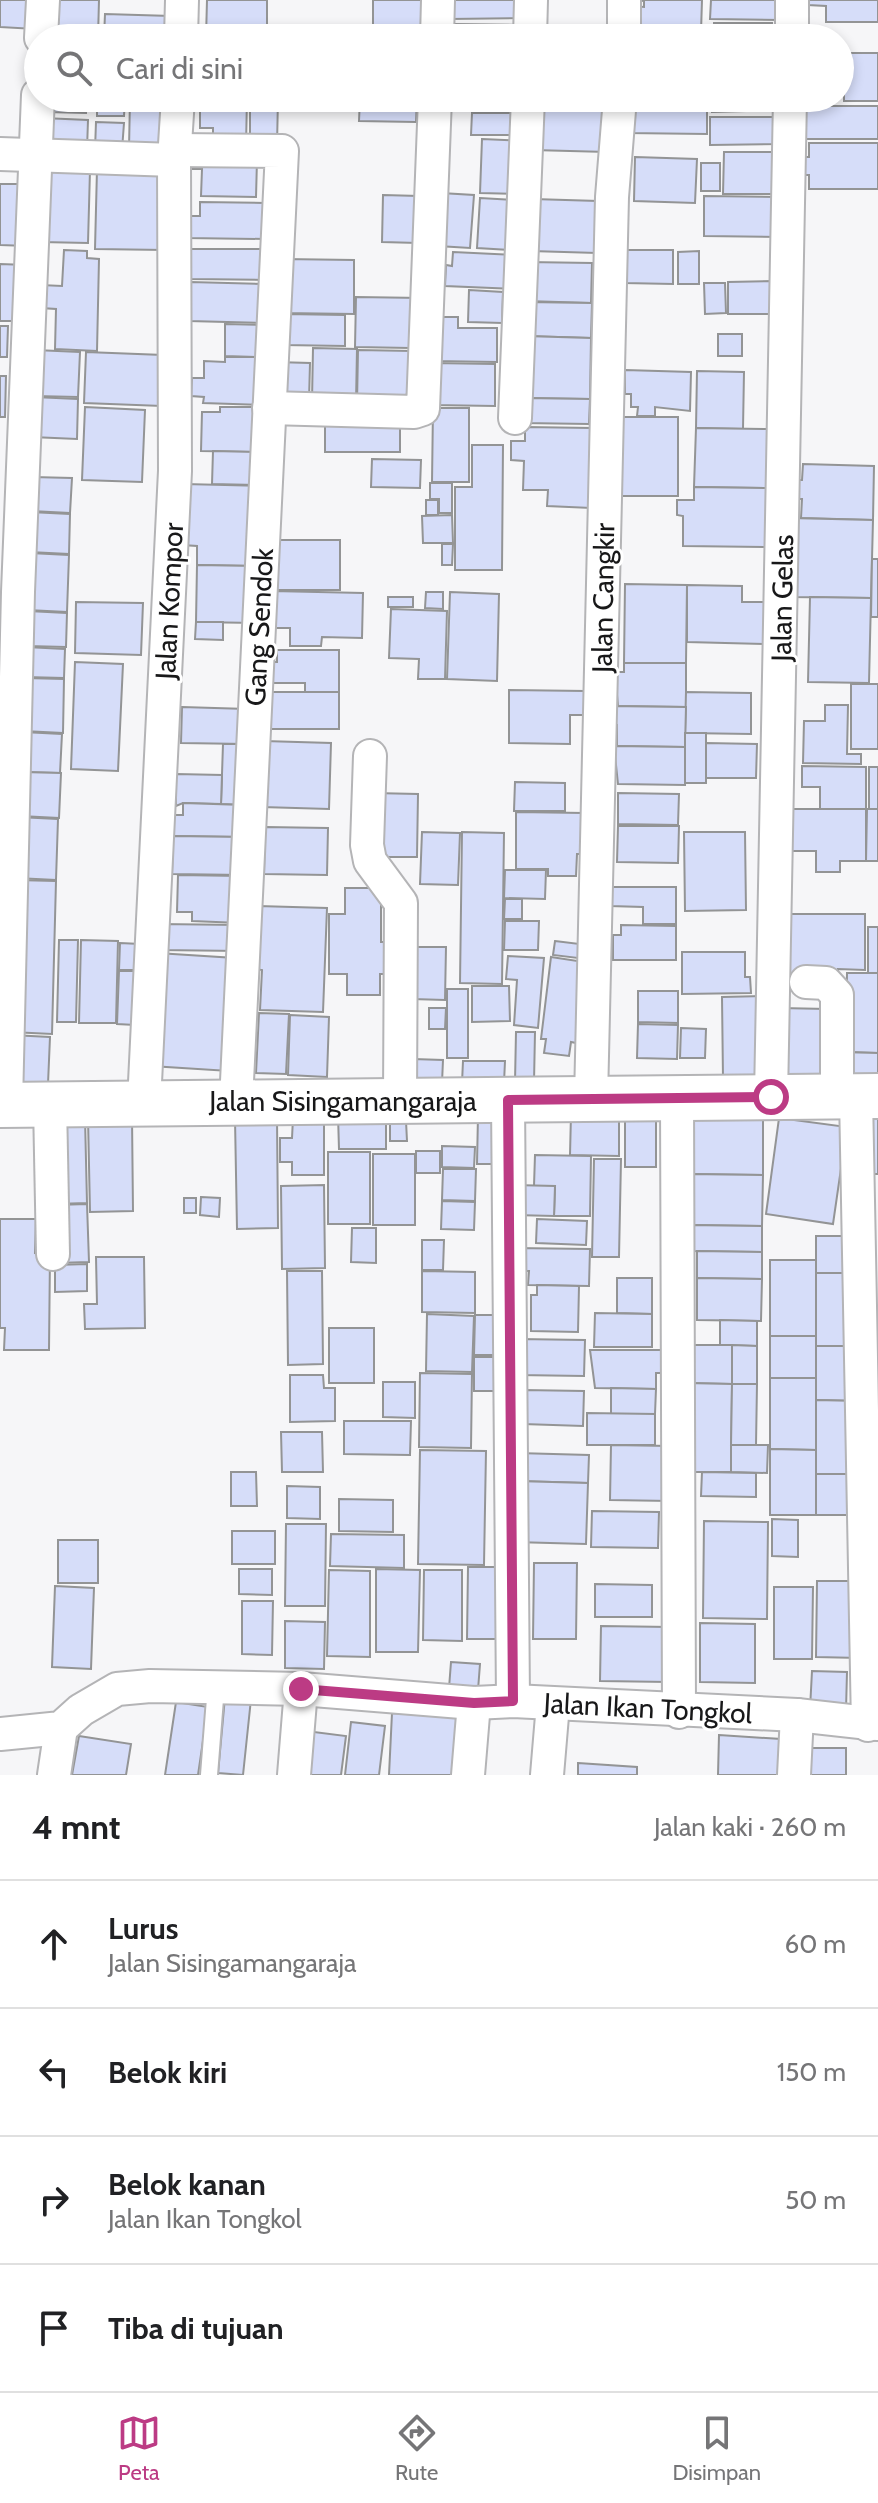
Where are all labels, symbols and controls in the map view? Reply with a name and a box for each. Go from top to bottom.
search box [24,24,854,112]
icon: search [52,46,96,90]
text: Cari di sini [116,50,243,87]
street label: Jalan Kompor [148,522,190,681]
street label: Jalan Cangkir [585,523,621,674]
street label: Jalan Gelas [764,534,800,663]
street label: Gang Sendok [238,547,280,707]
route start [753,1079,789,1115]
street label: Jalan Sisingamangaraja [208,1084,477,1118]
route end [283,1671,319,1707]
street label: Jalan Ikan Tongkol [542,1686,753,1730]
text: 4 mnt [32,1806,121,1848]
text: Jalan kaki · 260 m [654,1811,846,1843]
text: Lurus [108,1910,179,1947]
icon: ahead [32,1922,76,1966]
text: 60 m [784,1928,846,1960]
text: Jalan Sisingamangaraja [108,1947,356,1979]
icon: left [32,2050,76,2094]
text: Belok kiri [108,2054,227,2091]
text: 150 m [777,2056,846,2088]
text: Belok kanan [108,2166,266,2203]
icon: right [32,2178,76,2222]
text: 50 m [785,2184,846,2216]
text: Jalan Ikan Tongkol [108,2203,302,2235]
icon: arrive [32,2306,76,2350]
text: Tiba di tujuan [108,2310,284,2347]
tab: Peta [117,2411,161,2486]
tab: Rute [395,2411,439,2486]
tab: Disimpan [672,2411,761,2486]

